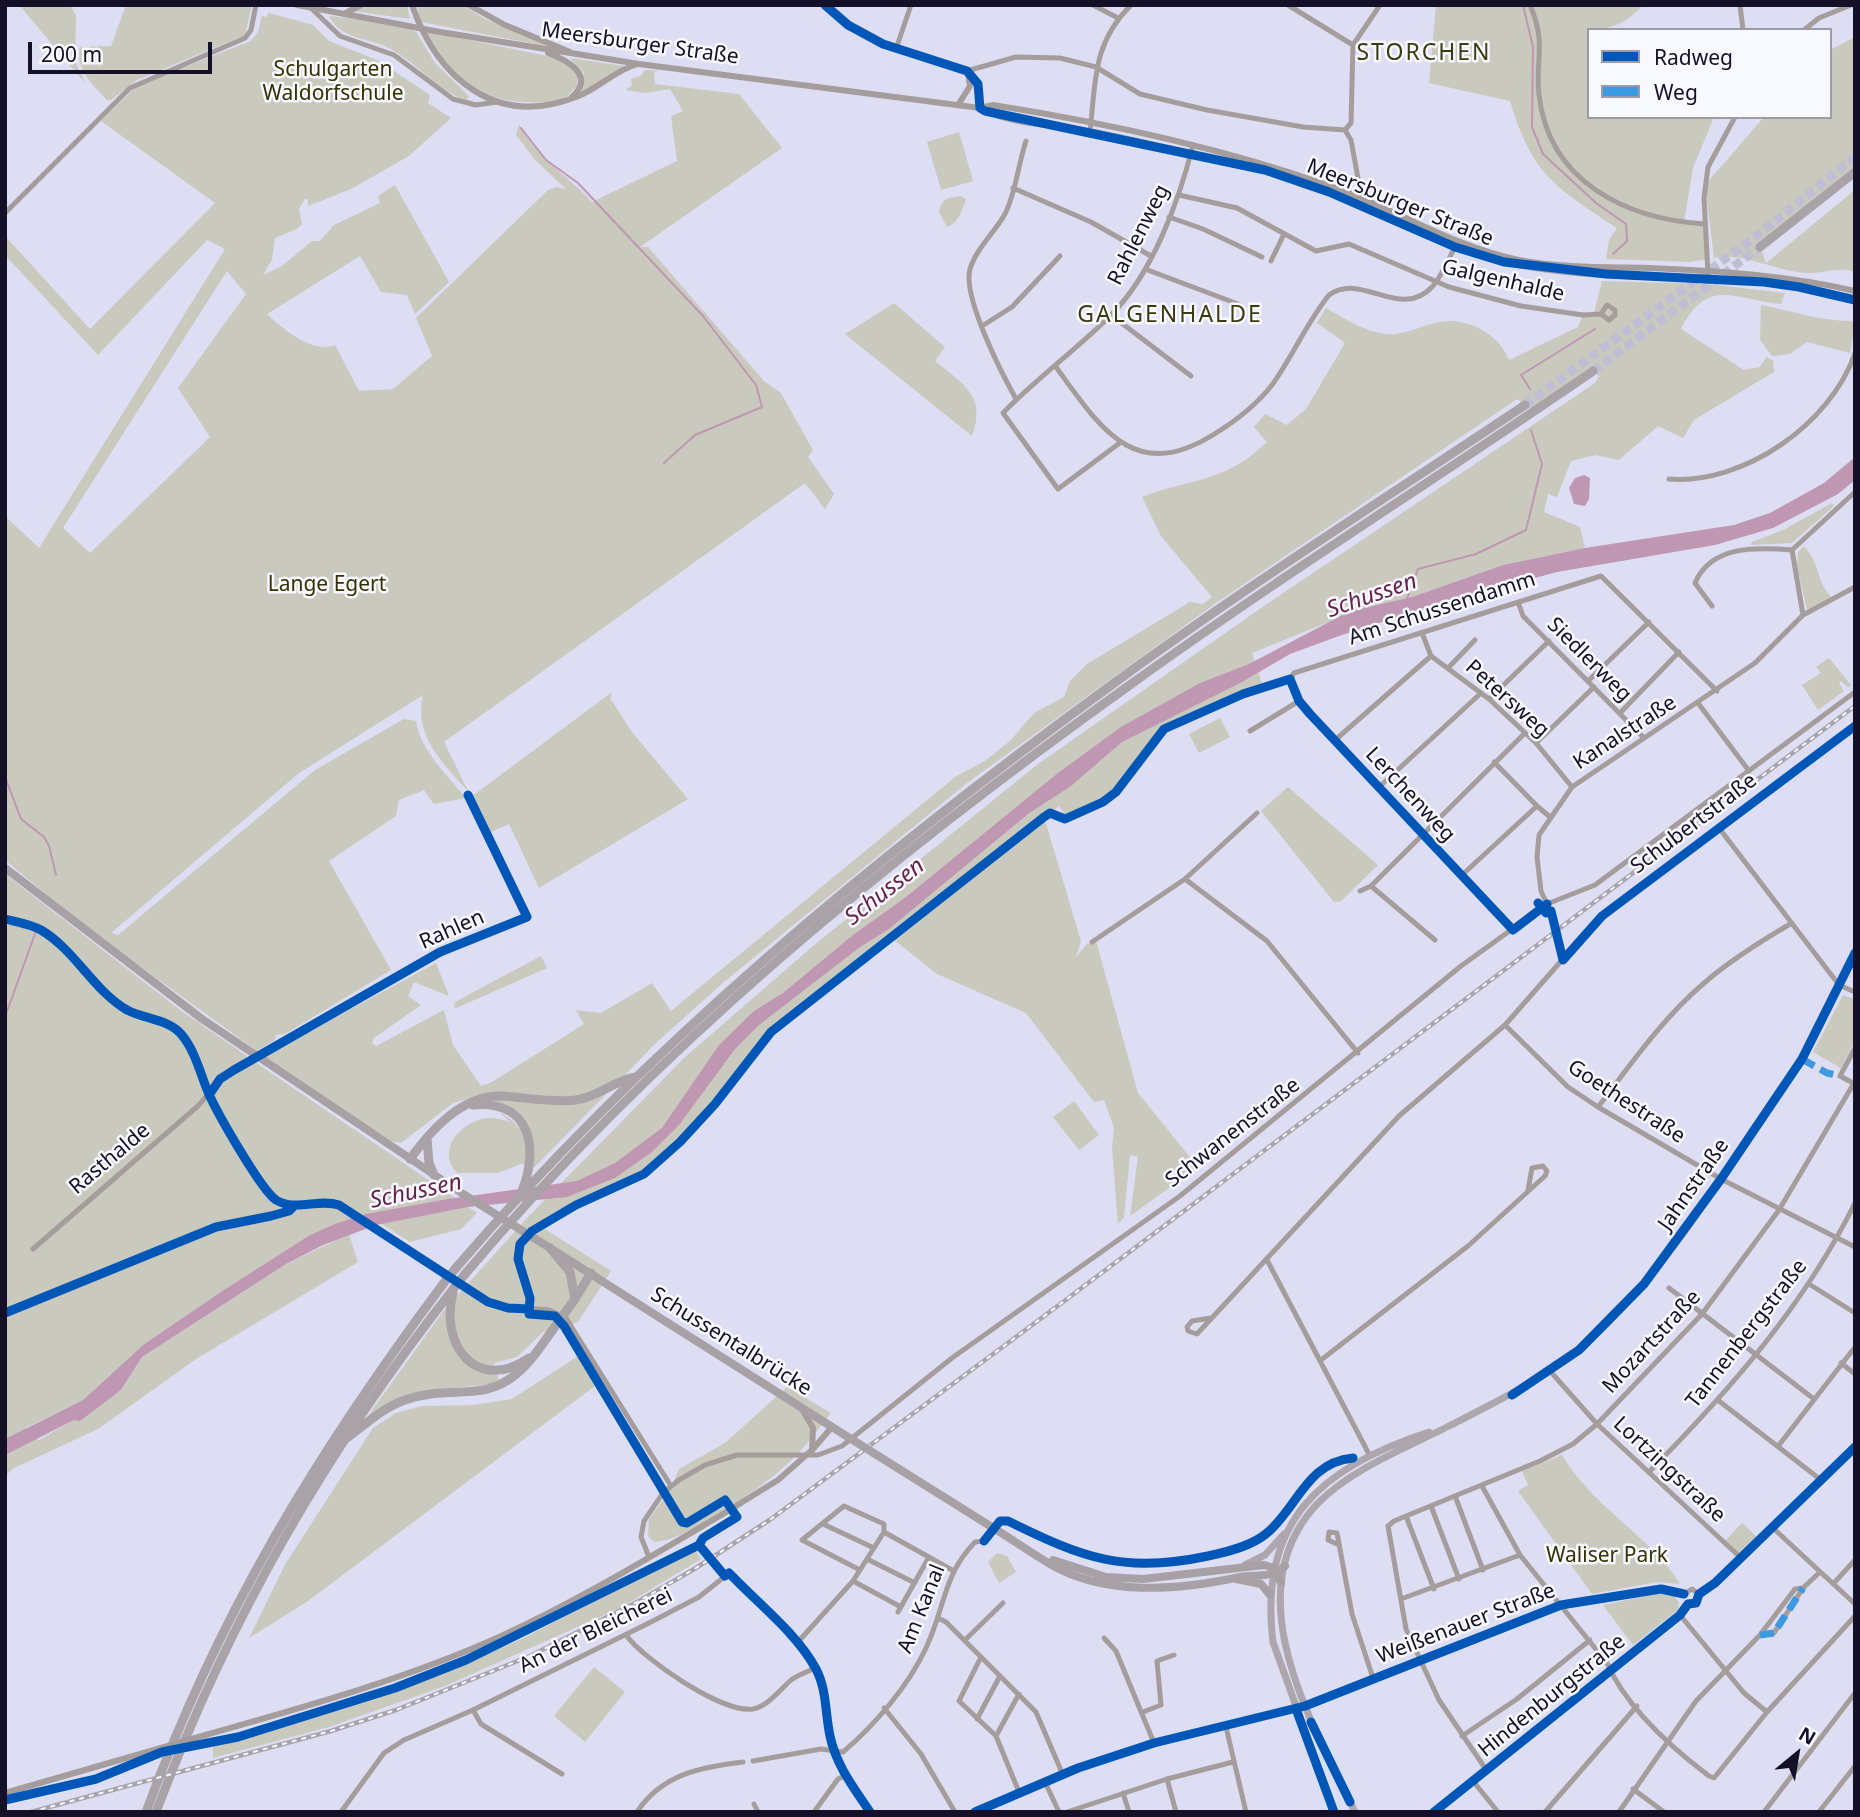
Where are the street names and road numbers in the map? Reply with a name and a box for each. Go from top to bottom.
street label: Meersburger Straße [540,18,740,70]
street label: Meersburger Straße [1303,154,1497,252]
street label: Rahlenweg [1103,181,1175,289]
street label: Galgenhalde [1439,255,1567,307]
street label: Am Schussendamm [1345,567,1539,651]
street label: Siedlerweg [1542,613,1636,707]
street label: Petersweg [1460,655,1554,743]
street label: Kanalstraße [1569,690,1681,776]
street label: Lerchenweg [1360,742,1460,848]
street label: Schubertstraße [1626,768,1762,880]
street label: Rahlen [416,905,488,955]
street label: Goethestraße [1563,1055,1689,1149]
street label: Schwanenstraße [1161,1073,1305,1193]
street label: Rasthalde [65,1118,155,1200]
street label: Jahnstraße [1653,1134,1735,1236]
street label: Tannenbergstraße [1681,1255,1813,1413]
street label: Schussentalbrücke [646,1282,816,1402]
street label: Mozartstraße [1598,1285,1706,1399]
street label: Lortzingstraße [1608,1412,1730,1528]
street label: Am Kanal [893,1561,951,1657]
street label: Weißenauer Straße [1373,1578,1559,1670]
street label: An der Bleicherei [515,1583,677,1679]
street label: Hindenburgstraße [1473,1629,1631,1763]

